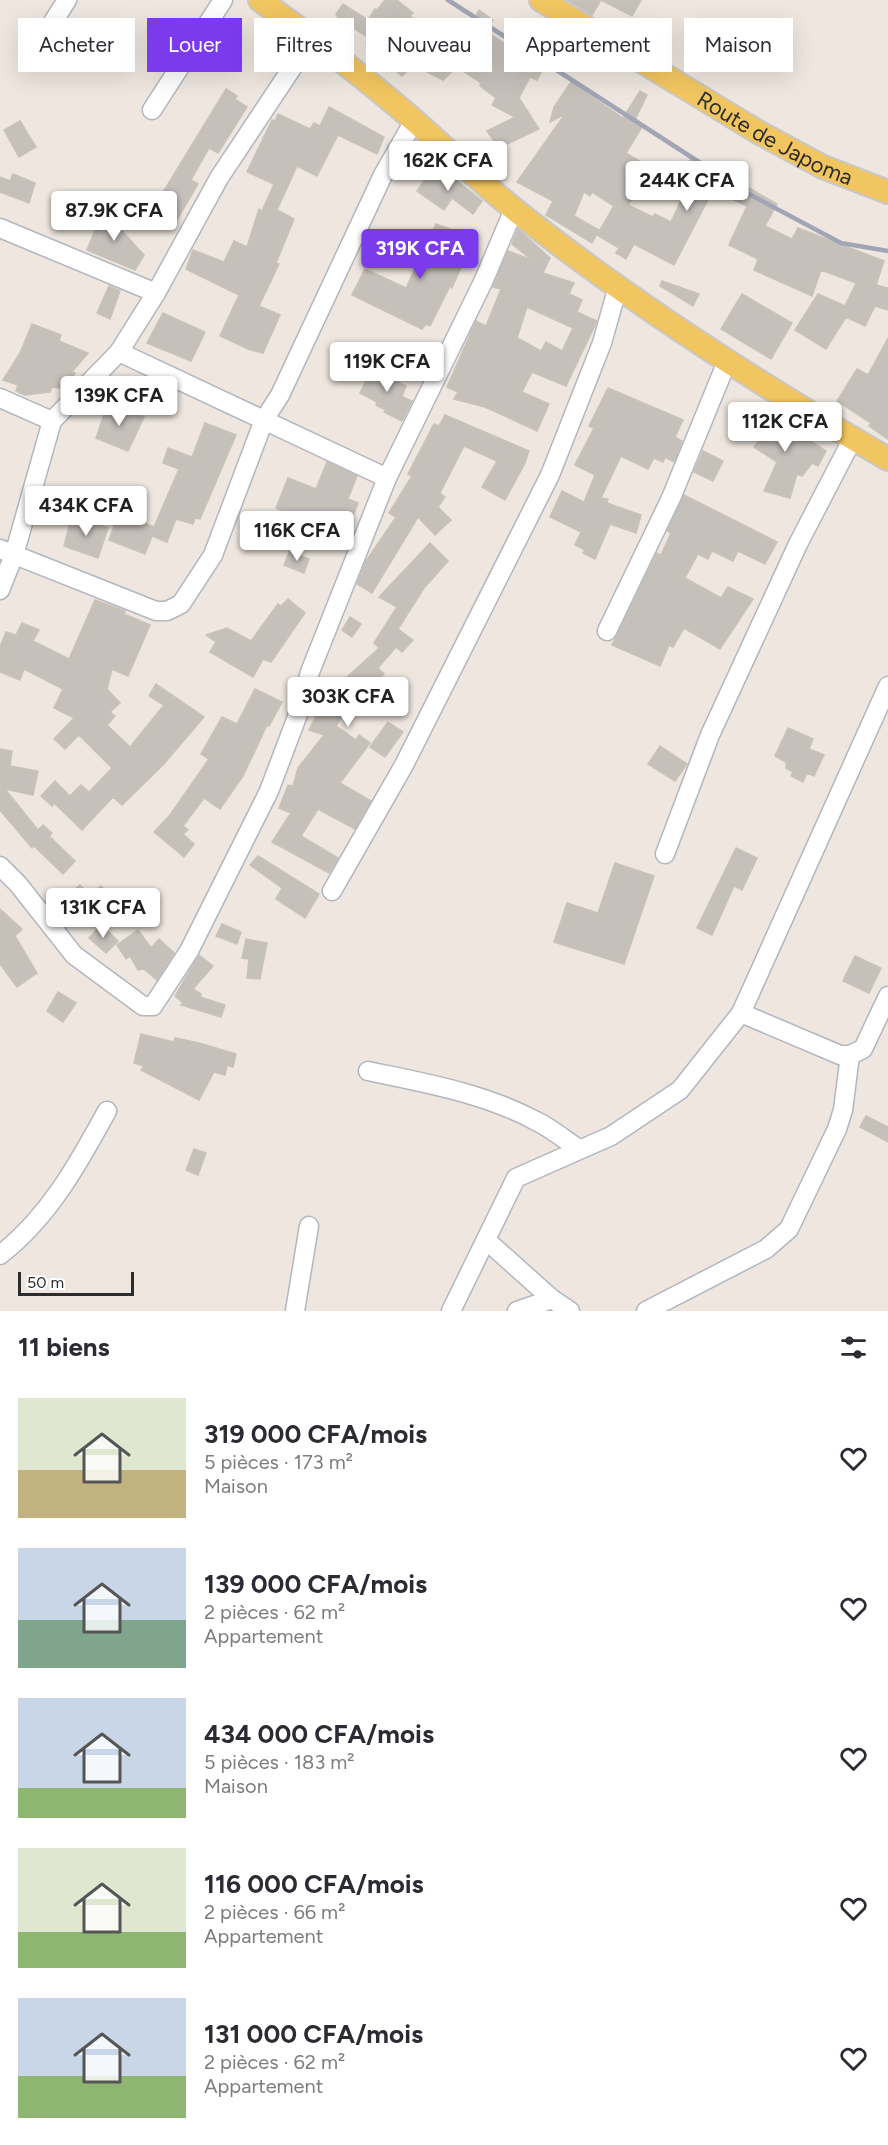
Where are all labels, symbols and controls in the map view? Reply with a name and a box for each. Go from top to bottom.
chip: Acheter [18,18,135,72]
chip: Louer [147,18,242,72]
chip: Filtres [254,18,354,72]
chip: Nouveau [366,18,492,72]
chip: Appartement [504,18,672,72]
chip: Maison [684,18,793,72]
street label: Route de Japoma [692,85,857,191]
pin: 162K CFA [386,141,510,192]
text: 162K CFA [403,148,493,172]
pin: 244K CFA [625,161,749,212]
text: 244K CFA [640,168,734,192]
pin: 87.9K CFA [45,191,183,242]
text: 87.9K CFA [65,198,163,222]
pin: 319K CFA [358,229,482,280]
text: 319K CFA [375,236,465,260]
pin: 119K CFA [325,342,449,393]
text: 119K CFA [344,349,430,373]
pin: 139K CFA [57,376,181,427]
text: 139K CFA [74,383,164,407]
pin: 112K CFA [723,402,847,453]
text: 112K CFA [742,409,828,433]
pin: 434K CFA [24,486,148,537]
text: 434K CFA [39,493,133,517]
pin: 116K CFA [235,511,359,562]
text: 116K CFA [254,518,340,542]
pin: 303K CFA [286,677,410,728]
text: 303K CFA [301,684,395,708]
pin: 131K CFA [41,888,165,939]
text: 131K CFA [60,895,146,919]
scale bar [18,1269,134,1296]
text: 50 m [27,1273,64,1292]
text: 11 biens [18,1331,110,1363]
icon: filters [837,1331,870,1364]
text: 319 000 CFA/mois [204,1418,427,1450]
icon: home [66,1422,138,1494]
icon: heart [837,1442,870,1475]
text: 5 pièces · 173 m² [204,1450,353,1474]
text: Maison [204,1474,268,1498]
text: 139 000 CFA/mois [204,1568,427,1600]
icon: home [66,1572,138,1644]
icon: heart [837,1592,870,1625]
text: 2 pièces · 62 m² [204,1600,345,1624]
text: Appartement [204,1624,323,1648]
text: 434 000 CFA/mois [204,1718,434,1750]
icon: home [66,1722,138,1794]
icon: heart [837,1742,870,1775]
text: 5 pièces · 183 m² [204,1750,354,1774]
text: Maison [204,1774,268,1798]
text: 116 000 CFA/mois [204,1868,424,1900]
icon: home [66,1872,138,1944]
icon: heart [837,1892,870,1925]
text: 2 pièces · 66 m² [204,1900,345,1924]
text: Appartement [204,1924,323,1948]
text: 131 000 CFA/mois [204,2018,423,2050]
icon: home [66,2022,138,2094]
icon: heart [837,2042,870,2075]
text: 2 pièces · 62 m² [204,2050,345,2074]
text: Appartement [204,2074,323,2098]

